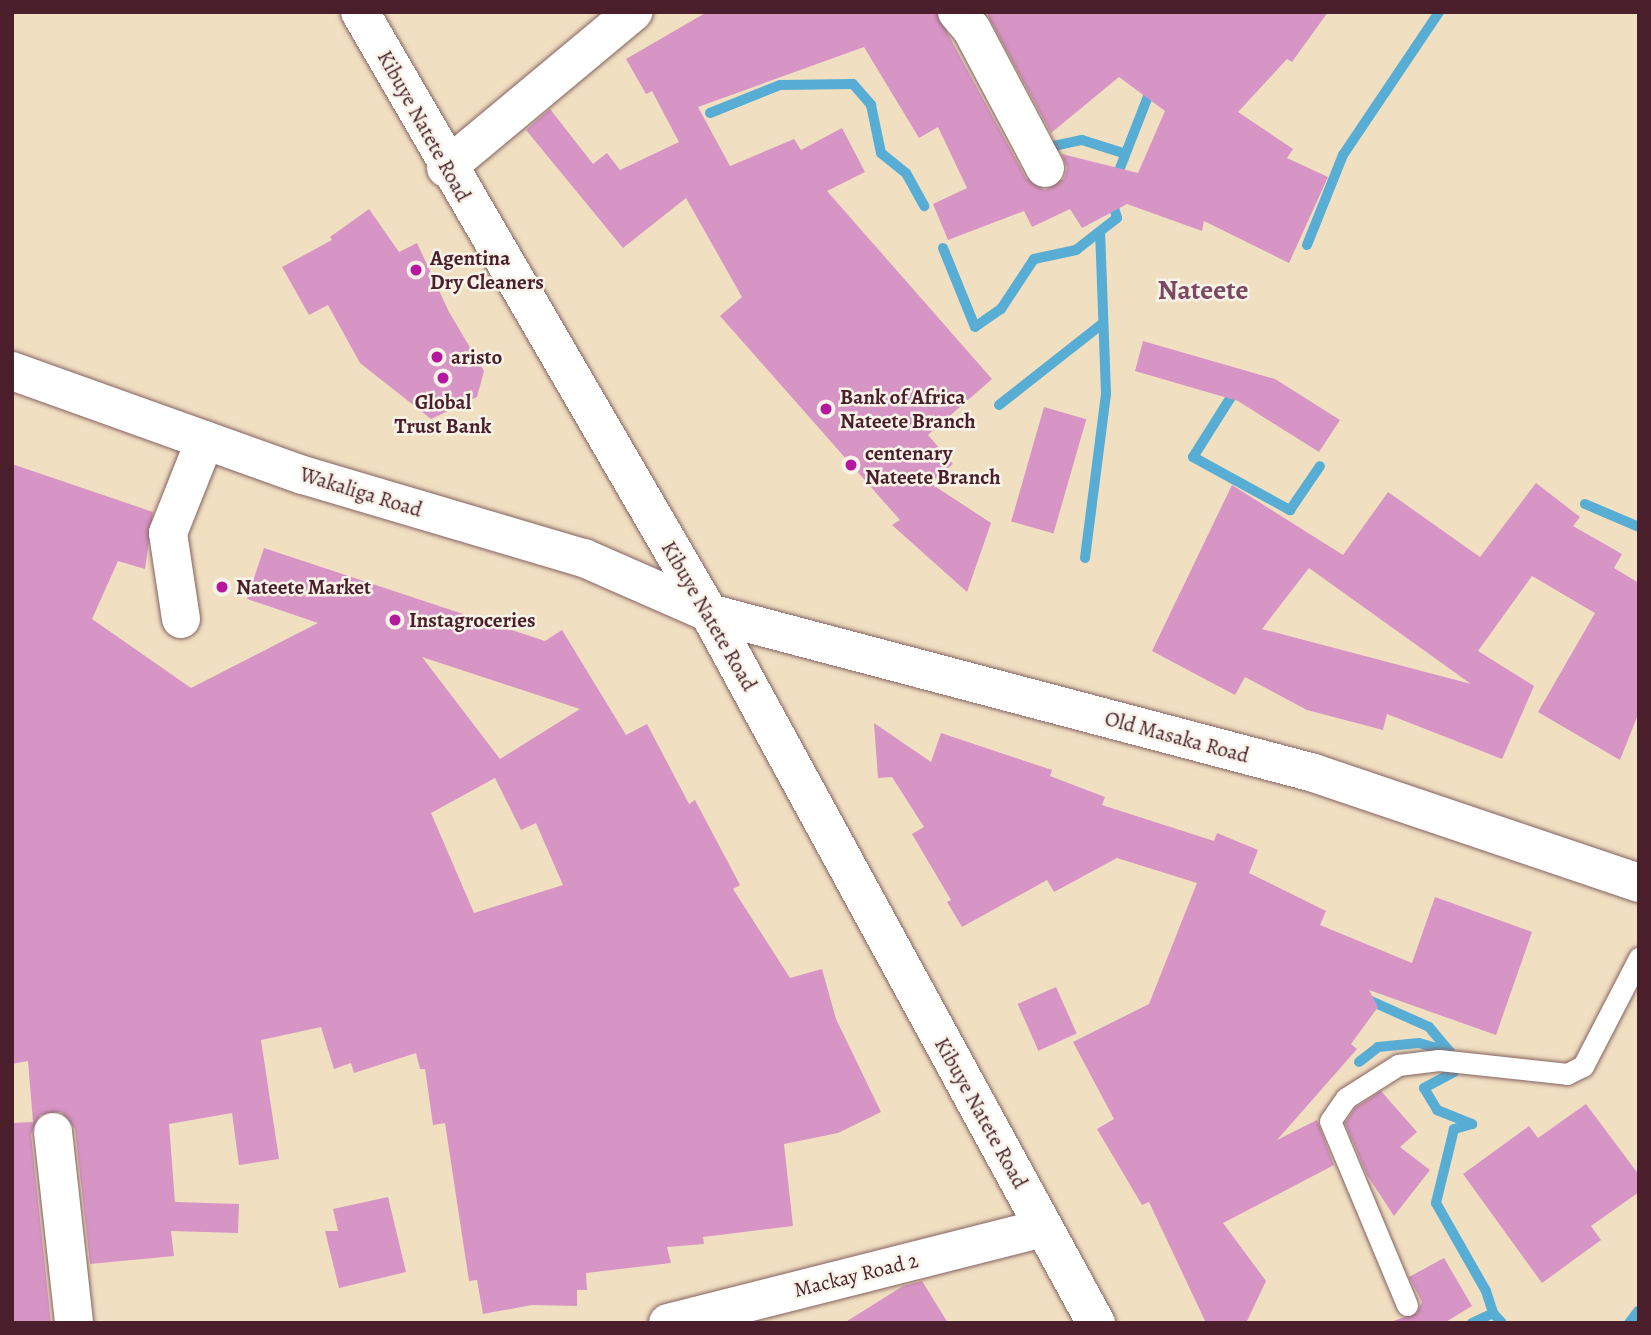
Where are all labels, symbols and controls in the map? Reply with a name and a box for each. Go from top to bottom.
street label: Kibuye Natete Road [372,46,476,206]
place label: Agentina Dry Cleaners [430,245,544,295]
marker: Agentina Dry Cleaners [408,262,424,278]
district label: Nateete [1158,273,1248,307]
place label: aristo [451,344,502,370]
marker: aristo [429,349,445,365]
marker: Global Trust Bank [435,370,451,386]
place label: Bank of Africa Nateete Branch [840,384,976,434]
place label: Global Trust Bank [395,389,491,439]
marker: Bank of Africa Nateete Branch [818,401,834,417]
place label: centenary Nateete Branch [865,440,1001,490]
marker: centenary Nateete Branch [843,457,859,473]
street label: Wakaliga Road [297,461,425,523]
street label: Kibuye Natete Road [656,537,762,695]
place label: Nateete Market [236,574,371,600]
marker: Nateete Market [214,579,230,595]
place label: Instagroceries [409,607,535,633]
marker: Instagroceries [387,612,403,628]
street label: Old Masaka Road [1102,706,1252,768]
street label: Kibuye Natete Road [929,1033,1033,1193]
street label: Mackay Road 2 [791,1247,921,1303]

